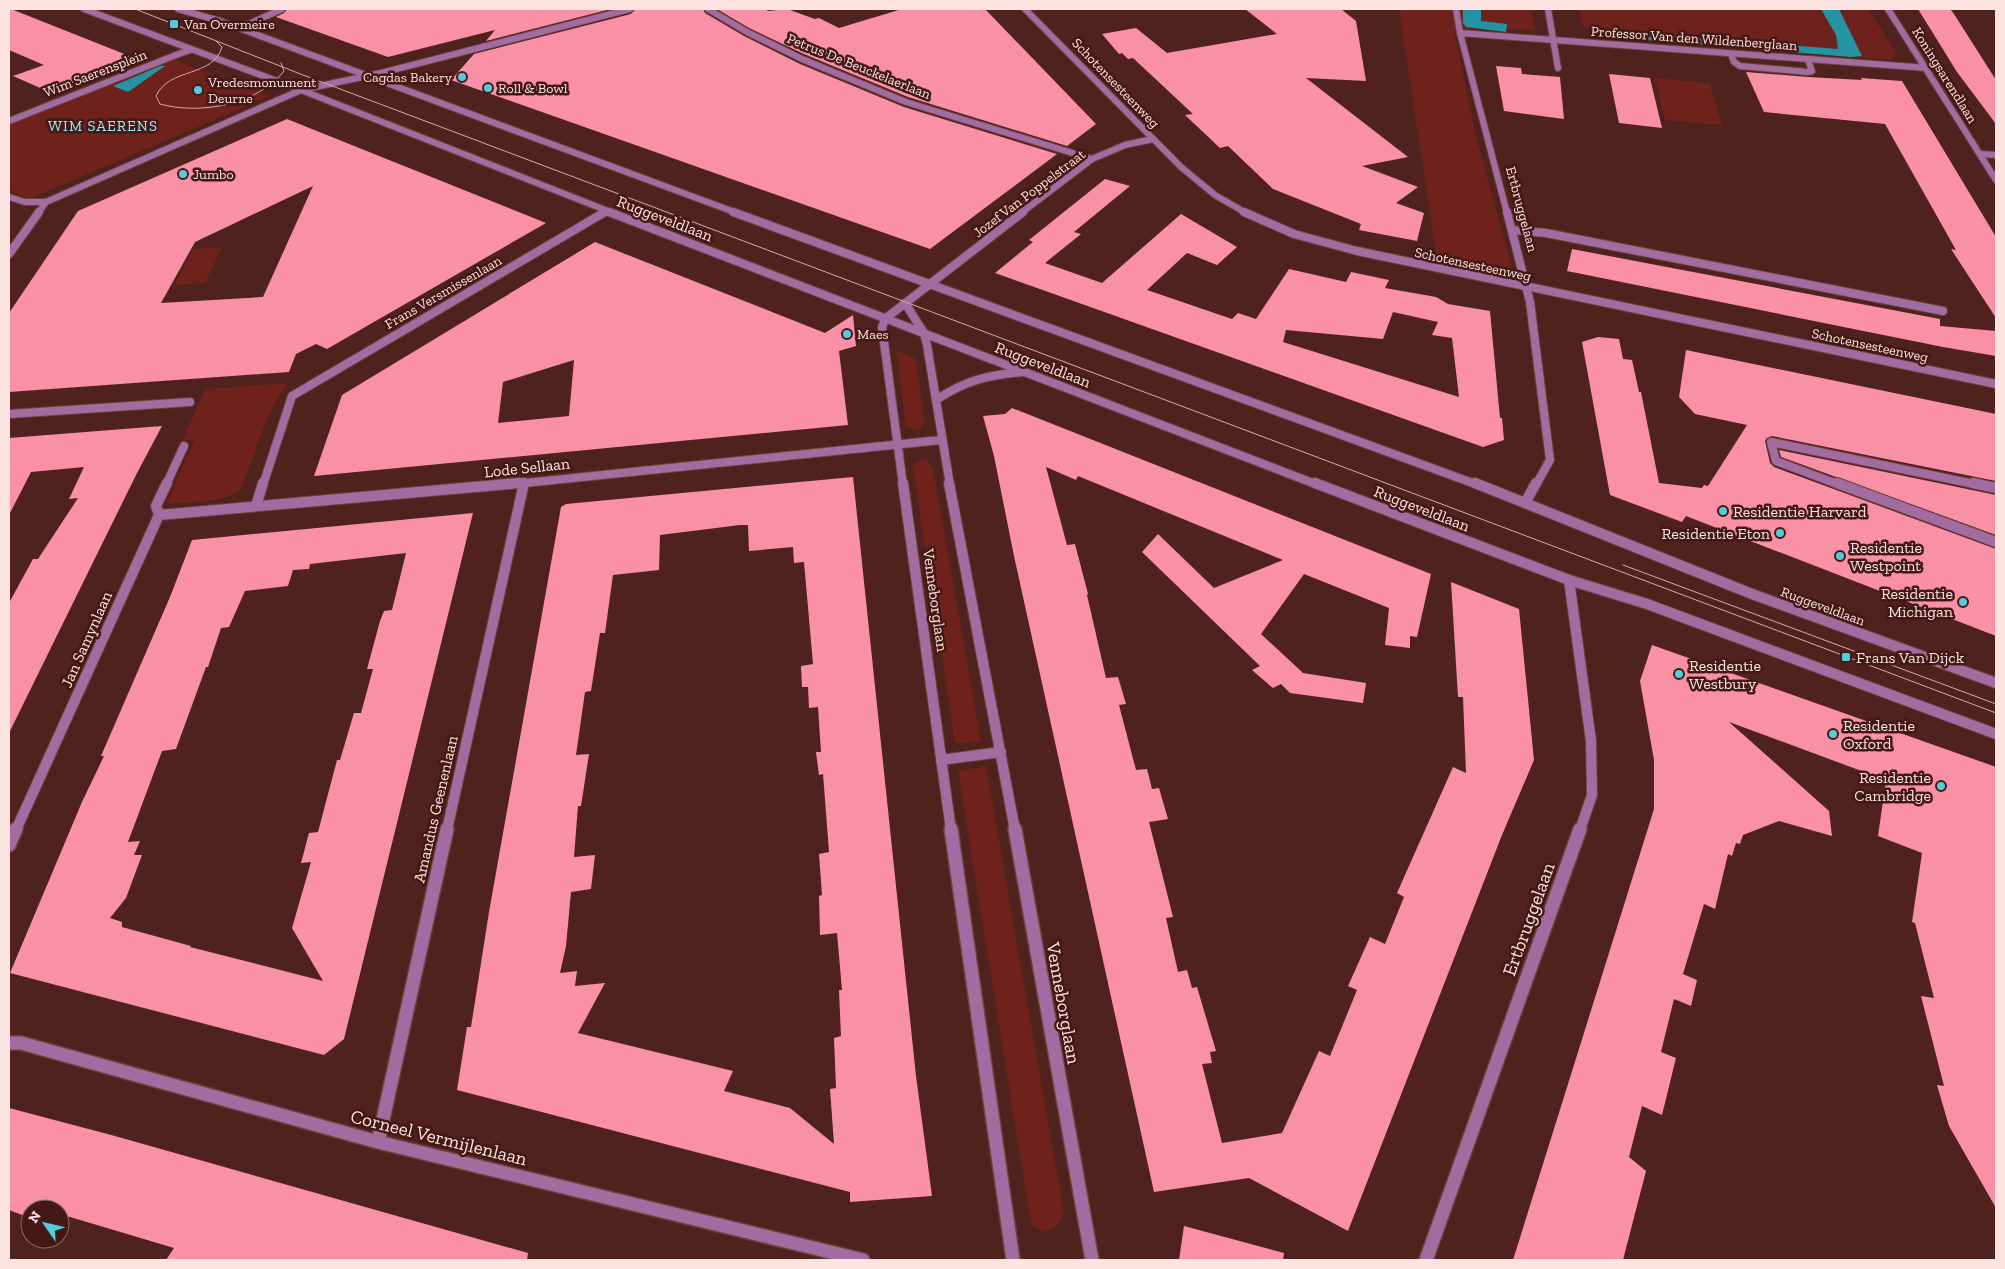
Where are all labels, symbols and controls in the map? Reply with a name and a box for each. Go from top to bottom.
place label: Van Overmeire [183,16,275,33]
marker: Van Overmeire [168,18,180,30]
street label: Professor Van den Wildenberglaan [1590,23,1798,54]
street label: Koningsarendlaan [1908,24,1981,126]
street label: Petrus De Beuckelaerlaan [785,30,933,103]
street label: Schotensesteenweg [1068,35,1163,132]
street label: Wim Saerensplein [41,46,149,101]
place label: Cagdas Bakery [363,69,453,86]
marker: Cagdas Bakery [456,71,468,83]
place label: Vredesmonument Deurne [207,74,317,107]
place label: Roll & Bowl [498,80,568,97]
marker: Roll & Bowl [482,82,494,94]
marker: Vredesmonument Deurne [192,84,204,96]
district label: WIM SAERENS [48,117,158,135]
street label: Jozef Van Poppelstraat [970,145,1089,241]
street label: Ertbruggelaan [1502,165,1541,254]
place label: Jumbo [193,166,234,183]
marker: Jumbo [177,168,189,180]
street label: Ruggeveldlaan [614,192,716,246]
street label: Schotensesteenweg [1413,244,1533,285]
street label: Frans Versmissenlaan [382,252,505,333]
street label: Schotensesteenweg [1810,325,1930,366]
place label: Maes [857,326,889,343]
marker: Maes [841,328,853,340]
street label: Ruggeveldlaan [992,338,1094,392]
street label: Lode Sellaan [483,453,572,481]
street label: Ruggeveldlaan [1371,482,1473,536]
place label: Residentie Harvard [1733,502,1867,521]
marker: Residentie Harvard [1717,505,1729,517]
place label: Residentie Eton [1662,524,1771,543]
marker: Residentie Eton [1774,527,1786,539]
place label: Residentie Westpoint [1850,538,1922,575]
street label: Venneborglaan [919,546,952,654]
marker: Residentie Westpoint [1834,550,1846,562]
street label: Ruggeveldlaan [1778,583,1867,630]
place label: Residentie Michigan [1881,584,1954,621]
street label: Jan Samynlaan [57,587,116,690]
marker: Residentie Michigan [1957,596,1969,608]
place label: Frans Van Dijck [1856,648,1965,667]
marker: Frans Van Dijck [1840,651,1852,663]
place label: Residentie Westbury [1689,656,1761,693]
marker: Residentie Westbury [1673,668,1685,680]
place label: Residentie Oxford [1843,716,1915,753]
marker: Residentie Oxford [1827,728,1839,740]
street label: Amandus Geenenlaan [409,733,462,884]
place label: Residentie Cambridge [1854,768,1931,805]
marker: Residentie Cambridge [1935,780,1947,792]
street label: Ertbruggelaan [1497,859,1560,979]
street label: Venneborglaan [1041,939,1086,1066]
street label: Corneel Vermijlenlaan [348,1104,530,1171]
north arrow [20,1199,70,1249]
text: N [25,1208,45,1226]

